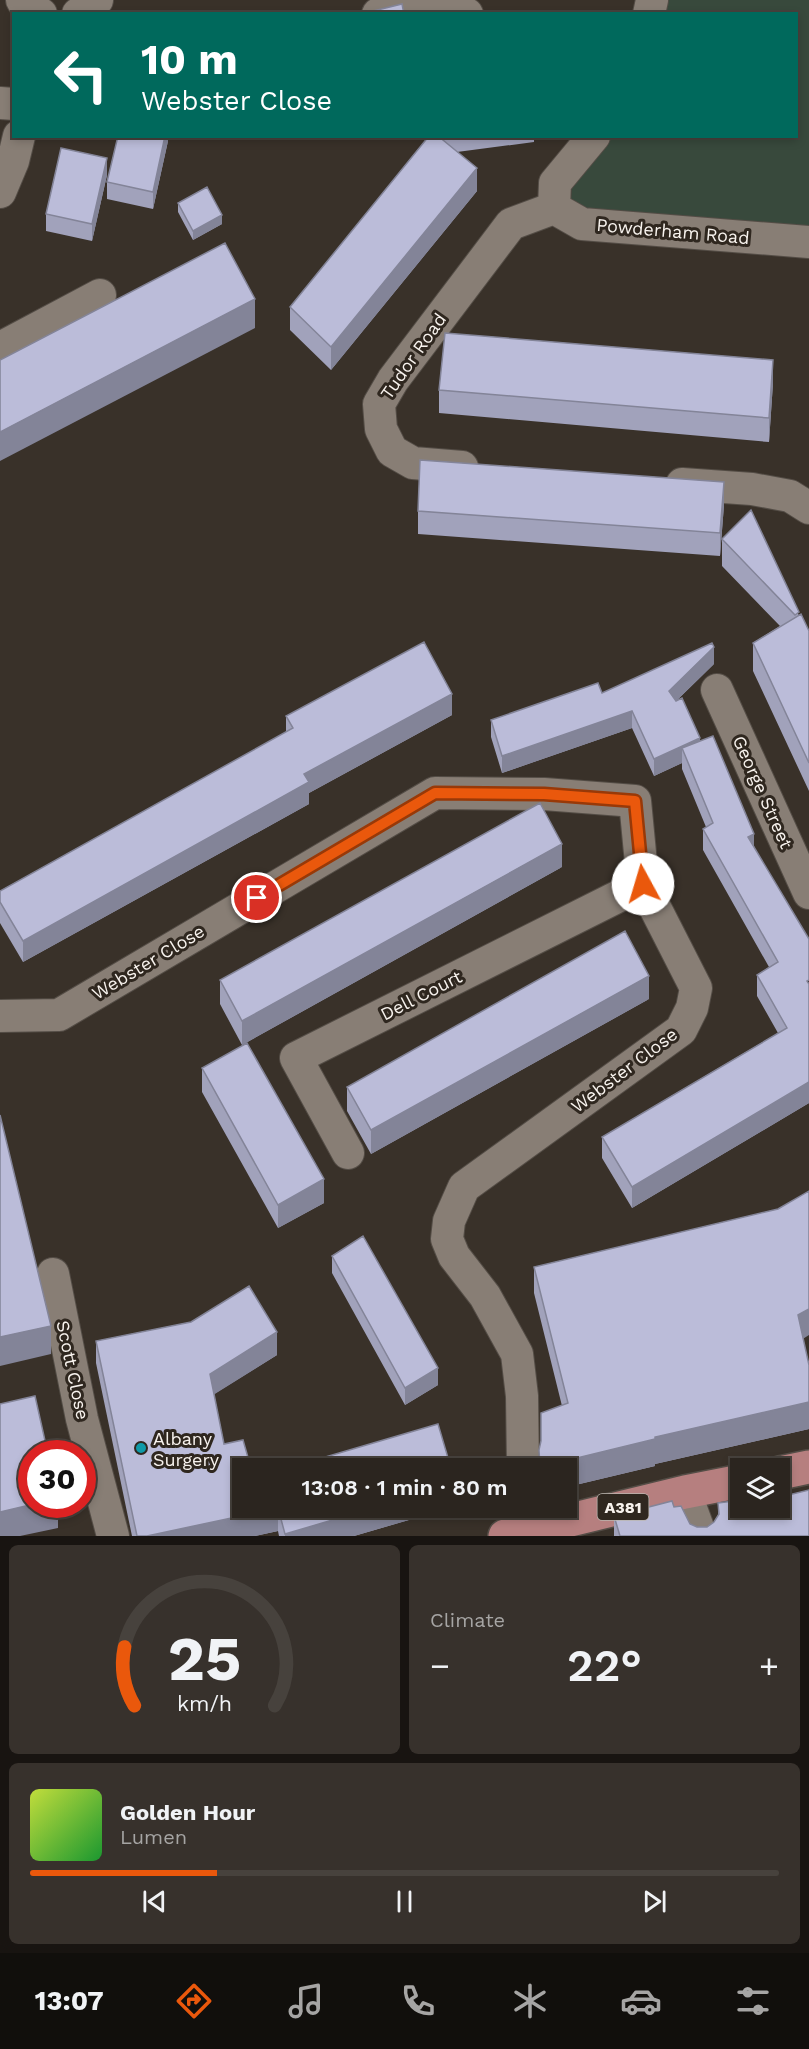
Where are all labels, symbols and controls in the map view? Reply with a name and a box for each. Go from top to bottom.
text: 10 m [141,35,238,84]
icon: left [42,36,120,114]
text: Webster Close [141,85,332,117]
street label: Powderham Road [596,214,750,248]
street label: Tudor Road [376,309,450,403]
street label: George Street [729,732,797,852]
position arrow [611,852,675,916]
pin [231,872,282,923]
icon: arrive [240,881,273,914]
street label: Webster Close [88,920,208,1004]
street label: Dell Court [377,965,466,1024]
street label: Webster Close [567,1023,681,1117]
street label: Scott Close [52,1318,94,1422]
place label: Albany Surgery [153,1428,220,1470]
speed limit sign: 30 [18,1440,96,1518]
marker: Albany Surgery [134,1441,148,1455]
map controls [730,1458,790,1518]
button: layers [730,1458,790,1518]
text: 13:08 · 1 min · 80 m [301,1475,508,1500]
road number: A381 [598,1494,648,1520]
text: Climate [430,1608,505,1632]
text: 25 [168,1622,241,1695]
text: 22° [567,1639,642,1692]
text: − [430,1646,450,1685]
text: + [759,1646,779,1685]
text: km/h [177,1692,232,1717]
text: Golden Hour [120,1800,255,1825]
text: Lumen [120,1825,187,1849]
icon: previous [138,1885,171,1918]
icon: pause [388,1885,421,1918]
icon: next [638,1885,671,1918]
icon: directions [173,1980,215,2022]
icon: music [285,1980,327,2022]
icon: phone [397,1980,439,2022]
icon: climate [509,1980,551,2022]
icon: car [620,1980,662,2022]
icon: filters [732,1980,774,2022]
text: 13:07 [35,1985,104,2017]

